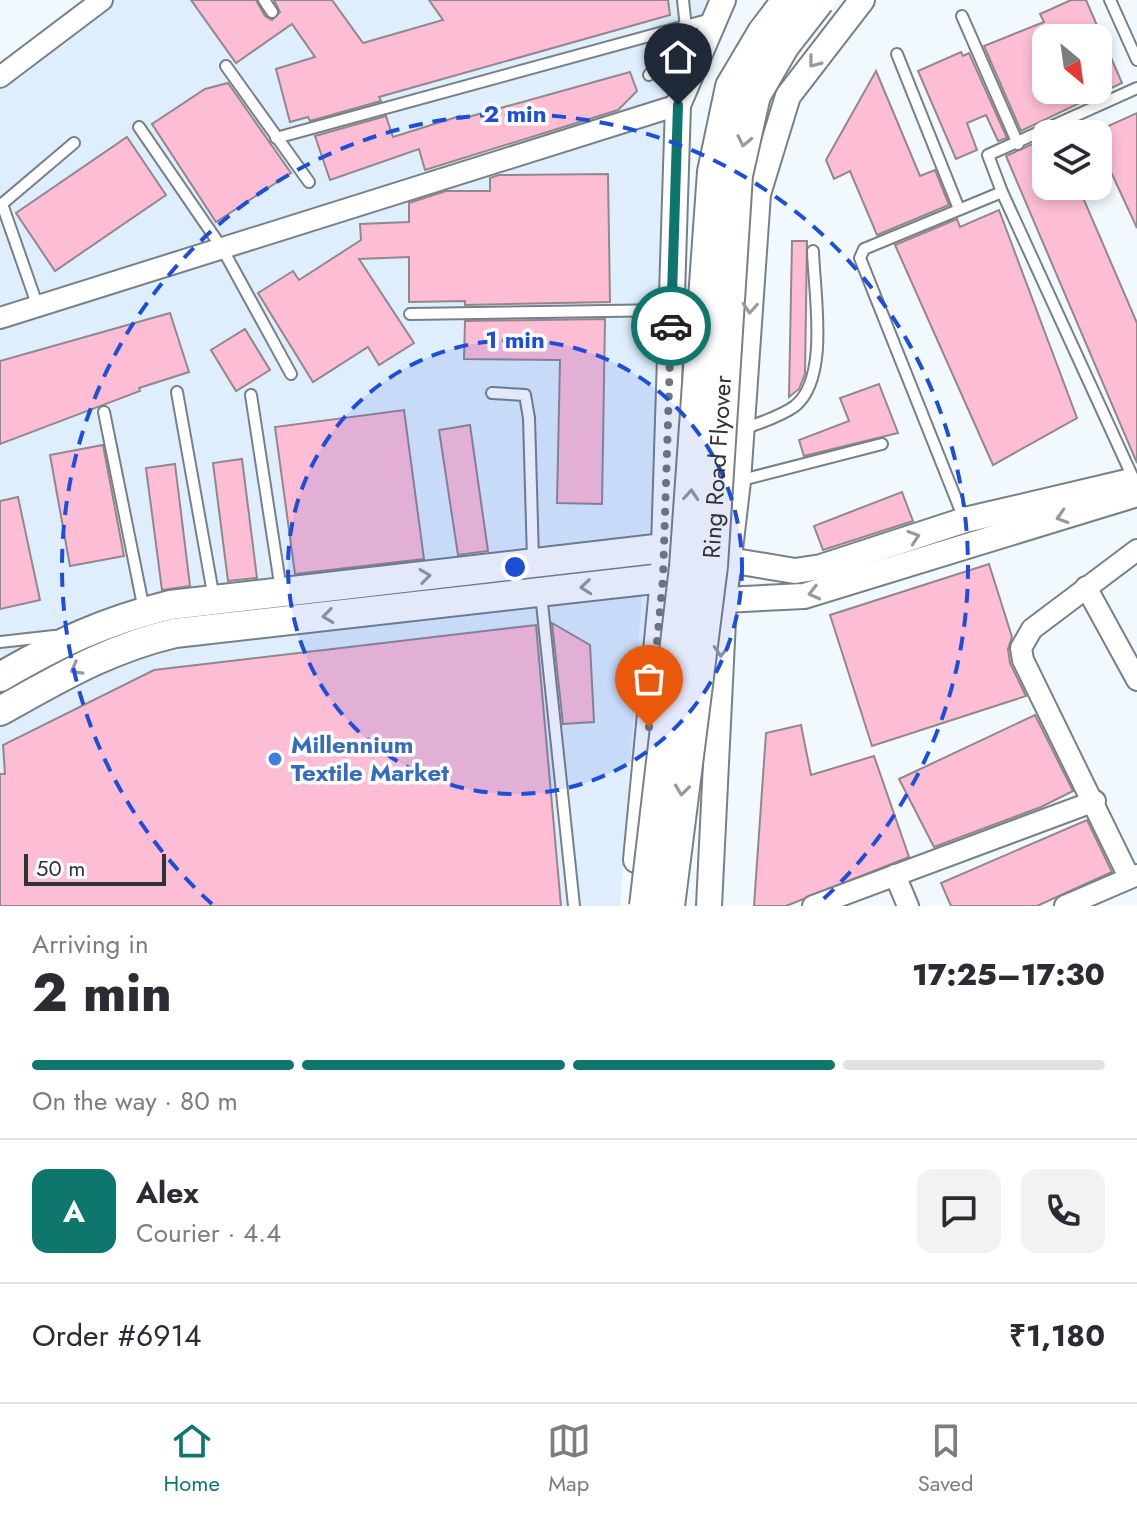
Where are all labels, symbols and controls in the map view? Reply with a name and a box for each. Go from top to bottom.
pin [644,23,712,105]
north arrow [1032,24,1112,104]
map controls [1032,24,1112,200]
icon: home [656,35,700,79]
one-way arrow [810,53,824,68]
text: 2 min [483,96,547,131]
button: layers [1032,120,1112,200]
one-way arrow [736,134,753,148]
courier [631,286,711,366]
one-way arrow [742,302,759,315]
icon: car [649,304,693,348]
text: 1 min [485,322,545,357]
street label: Ring Road Flyover [694,373,740,560]
one-way arrow [682,488,699,501]
one-way arrow [1056,508,1070,524]
one-way arrow [906,530,920,546]
centre of rings [501,553,529,581]
one-way arrow [419,567,432,584]
one-way arrow [579,578,592,595]
one-way arrow [807,583,821,600]
one-way arrow [321,607,335,624]
pin [615,645,683,727]
one-way arrow [713,645,730,658]
icon: bag [627,657,671,701]
one-way arrow [69,660,84,675]
place label: Millennium Textile Market [291,727,449,790]
marker: Millennium Textile Market [266,750,284,768]
one-way arrow [674,784,691,797]
scale bar [24,850,166,886]
text: 50 m [36,852,85,884]
text: Arriving in [32,925,149,963]
text: 17:25–17:30 [912,953,1105,996]
text: 2 min [32,955,172,1031]
text: On the way · 80 m [32,1082,238,1120]
button: chat [917,1169,1001,1253]
button: phone [1021,1169,1105,1253]
text: Alex [136,1171,199,1214]
text: A [63,1190,85,1233]
text: Courier · 4.4 [136,1214,281,1252]
text: Order #6914 [32,1314,202,1357]
text: ₹1,180 [1009,1314,1105,1357]
tab: Home [164,1419,220,1499]
tab: Map [547,1419,591,1499]
tab: Saved [918,1419,973,1499]

